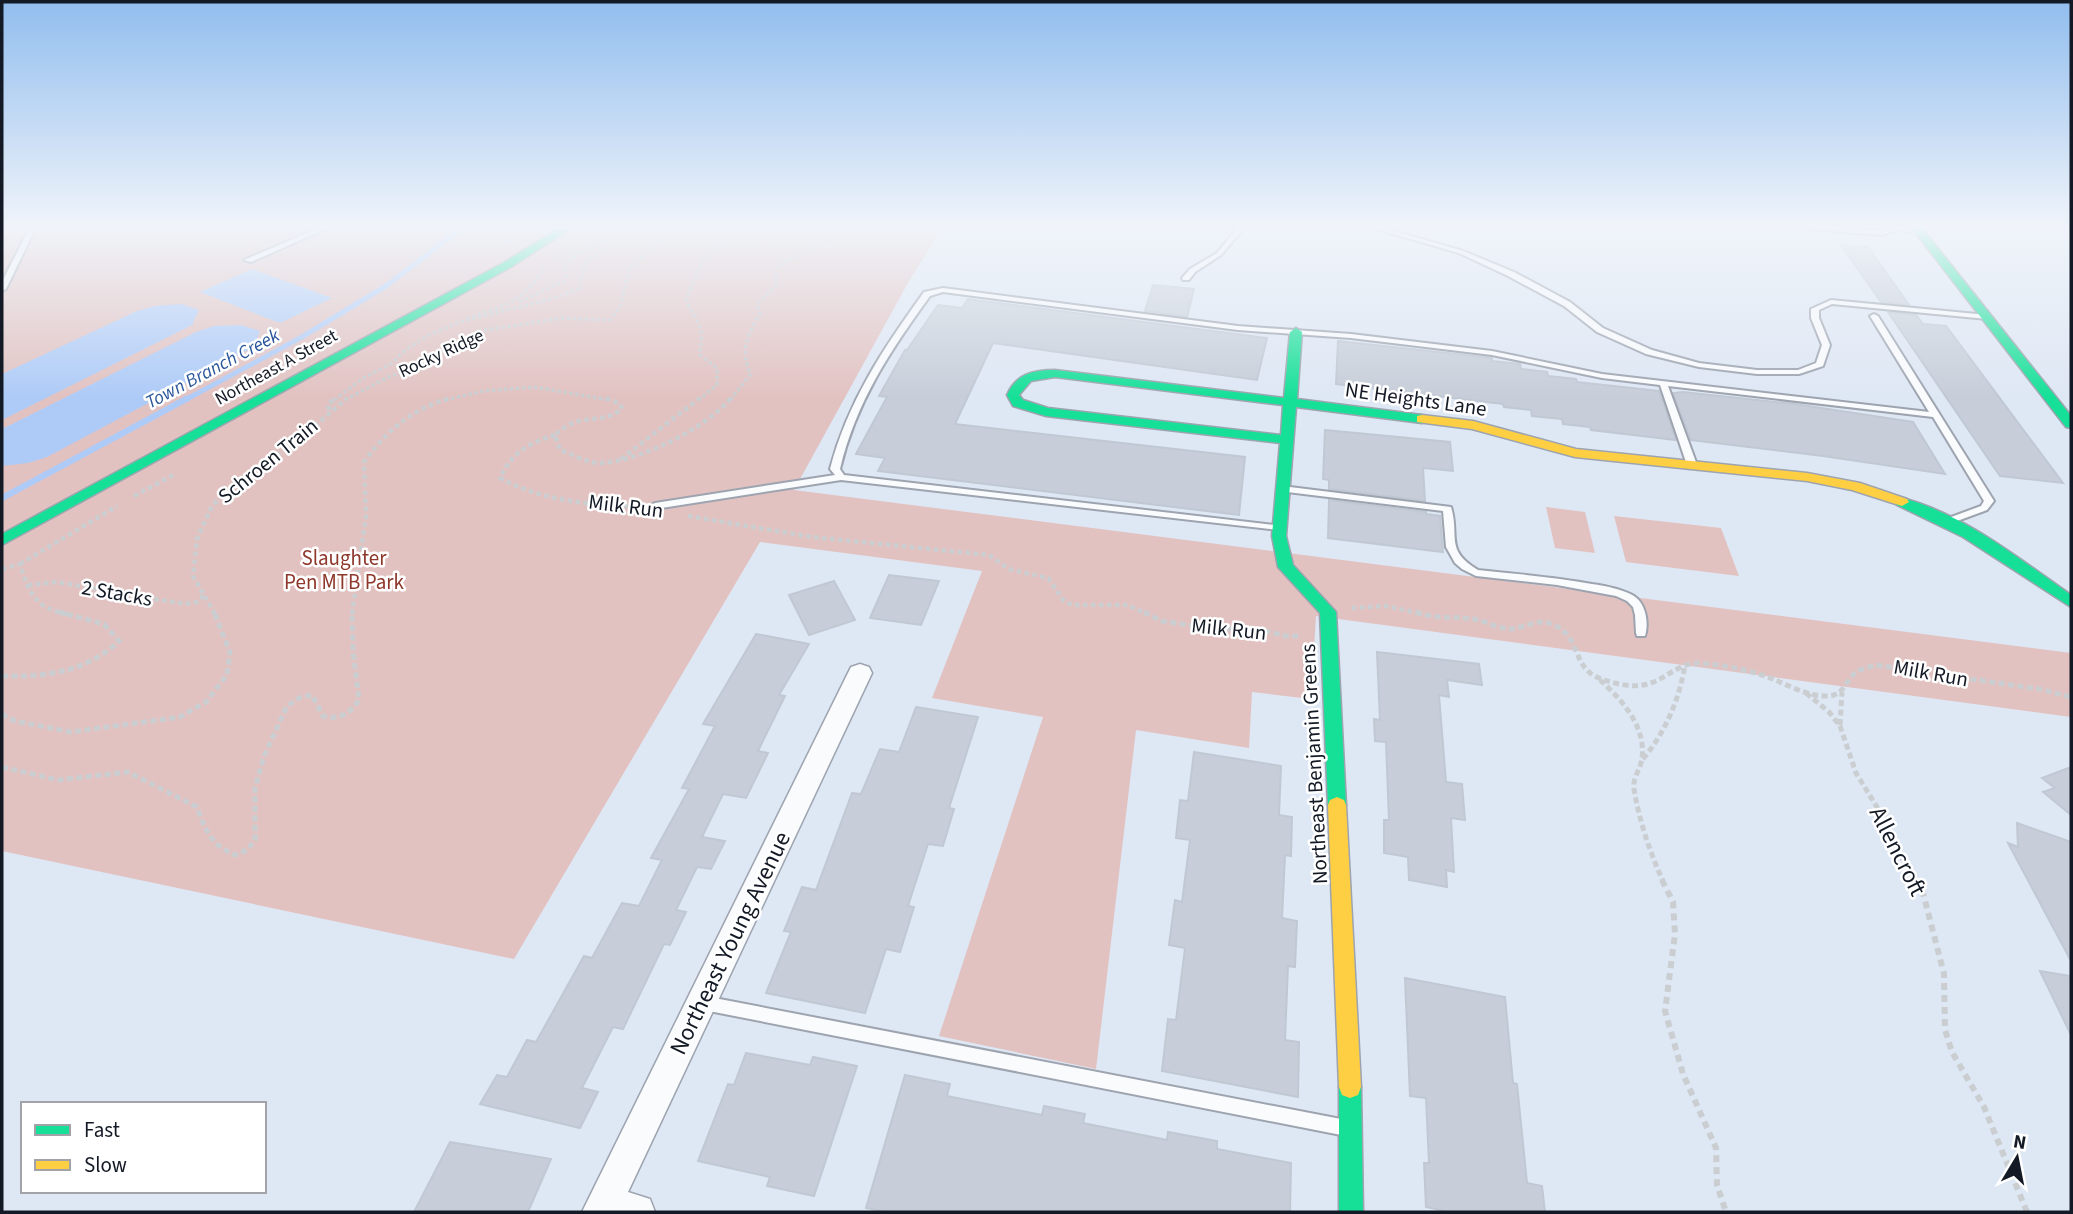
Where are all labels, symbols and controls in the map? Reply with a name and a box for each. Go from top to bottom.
water label: Town Branch Creek [141,322,285,416]
street label: Northeast A Street [210,323,342,411]
street label: Rocky Ridge [395,323,488,384]
street label: NE Heights Lane [1343,374,1489,424]
street label: Schroen Train [212,411,324,511]
street label: Milk Run [587,487,665,525]
park label: Slaughter Pen MTB Park [284,543,405,597]
street label: 2 Stacks [79,572,155,614]
street label: Milk Run [1190,610,1268,648]
street label: Northeast Benjamin Greens [1293,643,1335,885]
street label: Milk Run [1891,652,1971,694]
street label: Allencroft [1860,800,1935,902]
street label: Northeast Young Avenue [661,826,800,1061]
legend [21,1102,266,1193]
text: Fast [84,1115,120,1145]
north arrow [1982,1123,2052,1193]
text: N [2011,1128,2028,1157]
text: Slow [84,1150,127,1180]

